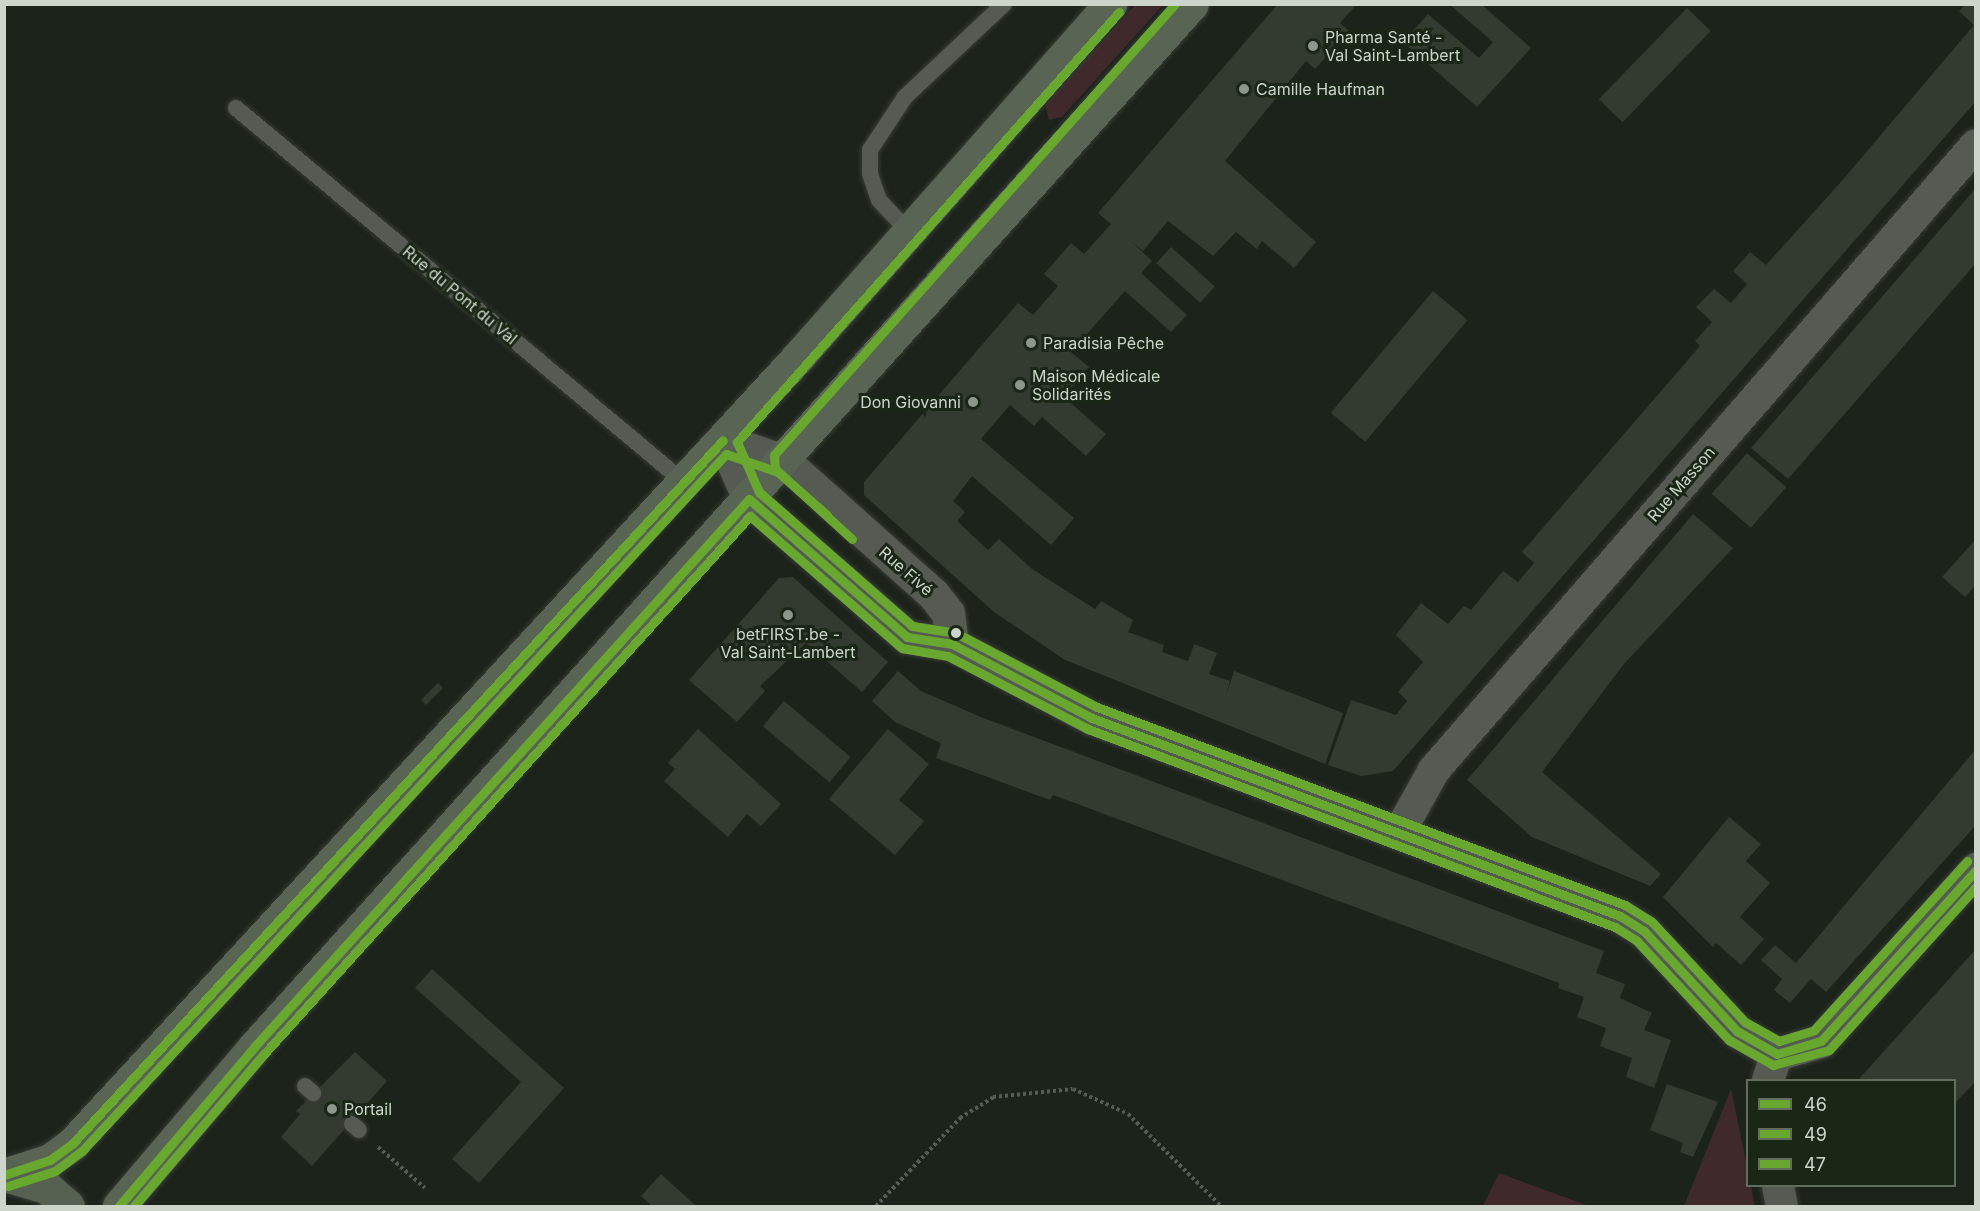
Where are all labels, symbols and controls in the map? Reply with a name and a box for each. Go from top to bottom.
place label: Pharma Santé - Val Saint-Lambert [1325,27,1460,65]
marker: Pharma Santé - Val Saint-Lambert [1306,39,1320,53]
place label: Camille Haufman [1256,79,1385,99]
marker: Camille Haufman [1237,82,1251,96]
street label: Rue du Pont du Val [399,242,521,348]
place label: Paradisia Pêche [1043,333,1164,353]
marker: Paradisia Pêche [1024,336,1038,350]
place label: Maison Médicale Solidarités [1032,366,1160,404]
marker: Maison Médicale Solidarités [1013,378,1027,392]
place label: Don Giovanni [860,392,961,412]
marker: Don Giovanni [966,395,980,409]
street label: Rue Masson [1643,443,1719,525]
street label: Rue Fivé [875,542,937,600]
marker: betFIRST.be - Val Saint-Lambert [781,608,795,622]
place label: betFIRST.be - Val Saint-Lambert [720,624,856,662]
unlabelled marker [950,627,962,639]
legend [1746,1079,1956,1187]
text: 46 [1804,1094,1827,1115]
place label: Portail [344,1099,392,1119]
marker: Portail [325,1102,339,1116]
text: 49 [1804,1124,1827,1145]
text: 47 [1804,1154,1826,1175]

